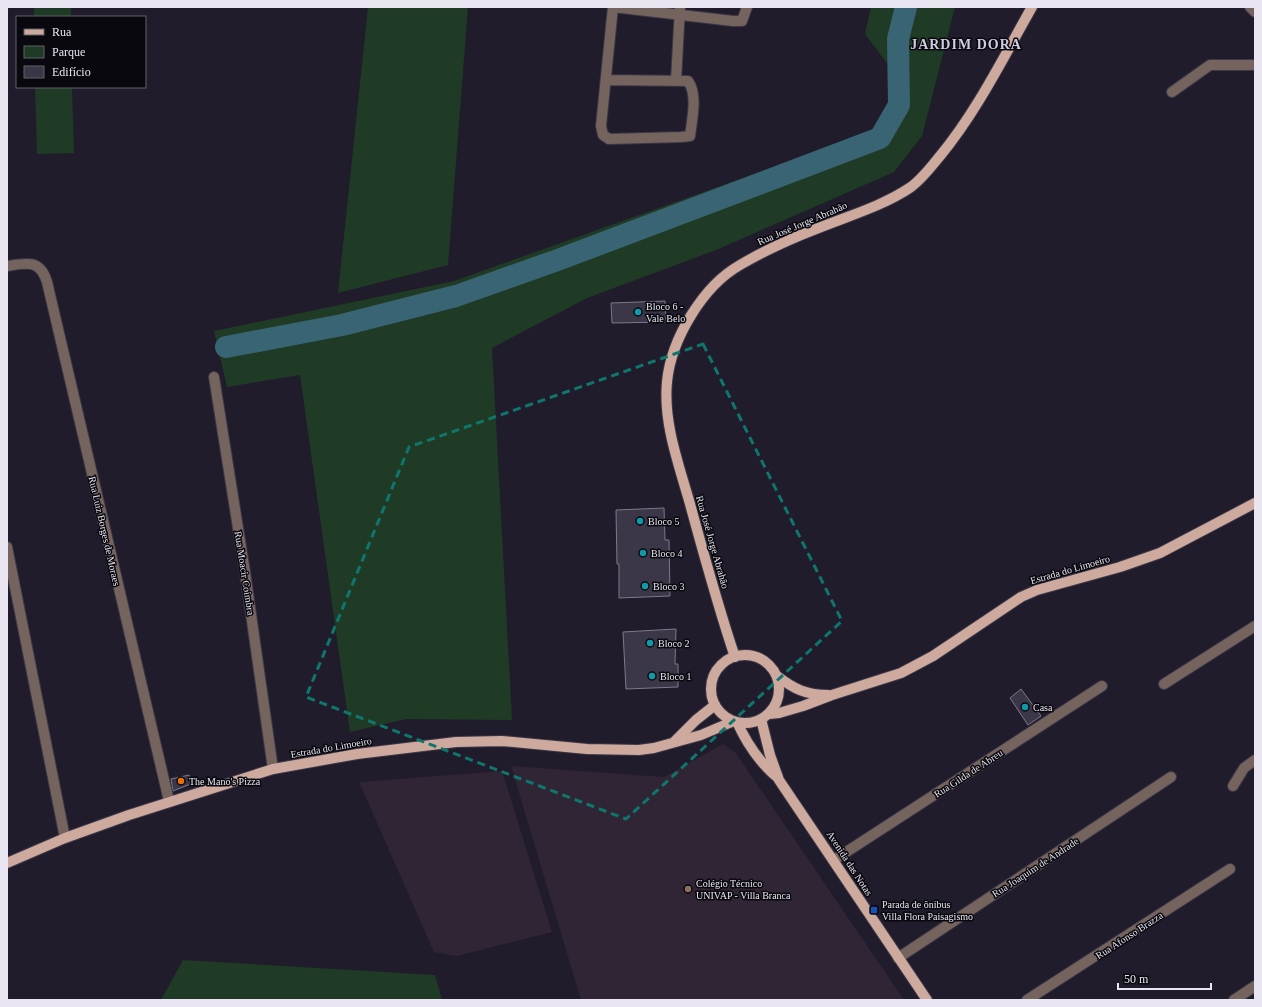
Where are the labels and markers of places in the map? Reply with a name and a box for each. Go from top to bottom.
place label: Bloco 6 - Vale Belo [646,301,685,324]
marker: Bloco 6 - Vale Belo [633,307,643,317]
marker: Bloco 5 [635,516,645,526]
place label: Bloco 5 [648,516,679,527]
marker: Bloco 4 [638,548,648,558]
place label: Bloco 4 [651,548,682,559]
marker: Bloco 3 [640,581,650,591]
place label: Bloco 3 [653,581,684,592]
marker: Bloco 2 [645,638,655,648]
place label: Bloco 2 [658,638,689,649]
marker: Bloco 1 [647,671,657,681]
place label: Bloco 1 [660,671,691,682]
marker: Casa [1020,702,1030,712]
place label: Casa [1033,702,1053,713]
marker: The Mano's Pizza [176,776,186,786]
place label: The Mano's Pizza [189,776,261,787]
place label: Colégio Técnico UNIVAP - Villa Branca [696,878,791,901]
marker: Colégio Técnico UNIVAP - Villa Branca [683,884,693,894]
place label: Parada de ônibus Villa Flora Paisagismo [882,899,973,922]
marker: Parada de ônibus Villa Flora Paisagismo [869,905,879,915]

